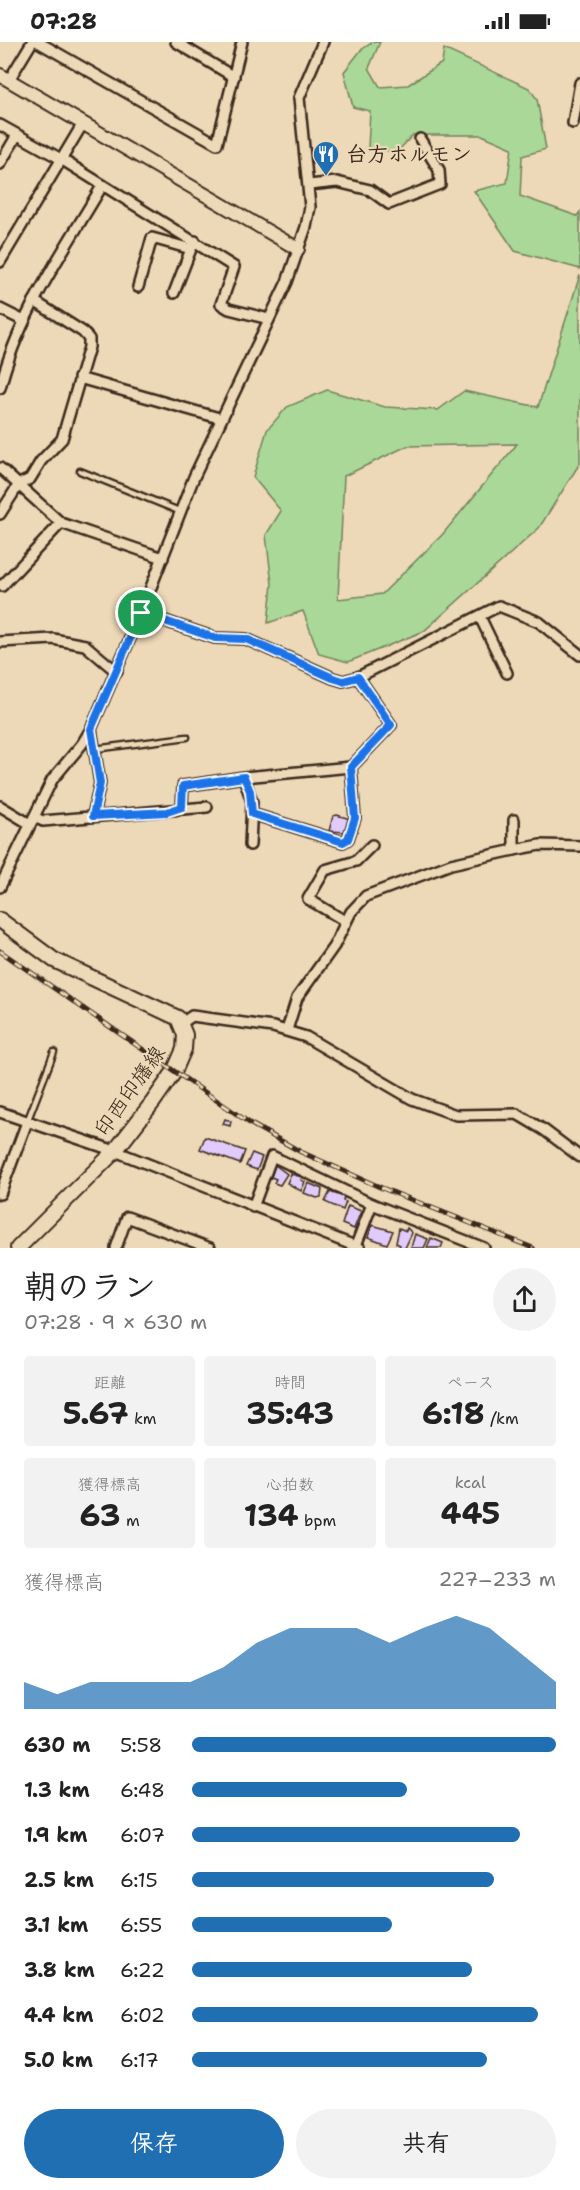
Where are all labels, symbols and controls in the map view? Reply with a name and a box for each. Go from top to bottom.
text: 07:28 [30,7,97,36]
restaurant icon: 台方ホルモン [311,139,341,177]
place label: 台方ホルモン [346,140,472,168]
pin [115,587,166,638]
icon: arrive [124,596,157,629]
street label: 印西印旛線 [88,1040,172,1142]
text: 朝のラン [24,1264,156,1309]
button: share [493,1268,556,1331]
text: 07:28 · 9 × 630 m [24,1309,207,1335]
text: 距離 [94,1372,126,1393]
text: 時間 [274,1372,306,1393]
text: ペース [447,1372,494,1393]
text: 5.67 [63,1393,129,1434]
text: 35:43 [246,1393,334,1434]
text: 6:18 [422,1393,485,1434]
text: km [129,1408,157,1429]
text: /km [485,1408,519,1429]
text: kcal [455,1472,486,1493]
text: 獲得標高 [78,1474,142,1495]
text: 心拍数 [266,1474,314,1495]
text: 445 [440,1493,500,1534]
text: 63 [80,1495,121,1536]
text: 134 [244,1495,299,1536]
text: m [121,1510,140,1531]
text: bpm [299,1510,336,1531]
text: 227–233 m [439,1566,556,1592]
text: 獲得標高 [24,1569,104,1595]
text: 630 m [24,1732,90,1758]
text: 5:58 [120,1732,162,1758]
text: 1.3 km [24,1777,90,1803]
text: 6:48 [120,1777,165,1803]
text: 1.9 km [24,1822,87,1848]
text: 6:07 [120,1822,165,1848]
text: 2.5 km [24,1867,94,1893]
text: 6:15 [120,1867,158,1893]
text: 3.1 km [24,1912,88,1938]
text: 6:55 [120,1912,162,1938]
text: 3.8 km [24,1957,95,1983]
text: 6:22 [120,1957,165,1983]
text: 4.4 km [24,2002,93,2028]
text: 6:02 [120,2002,165,2028]
text: 5.0 km [24,2047,93,2073]
text: 6:17 [120,2047,159,2073]
button: 保存 [24,2109,284,2178]
button: 共有 [296,2109,556,2178]

